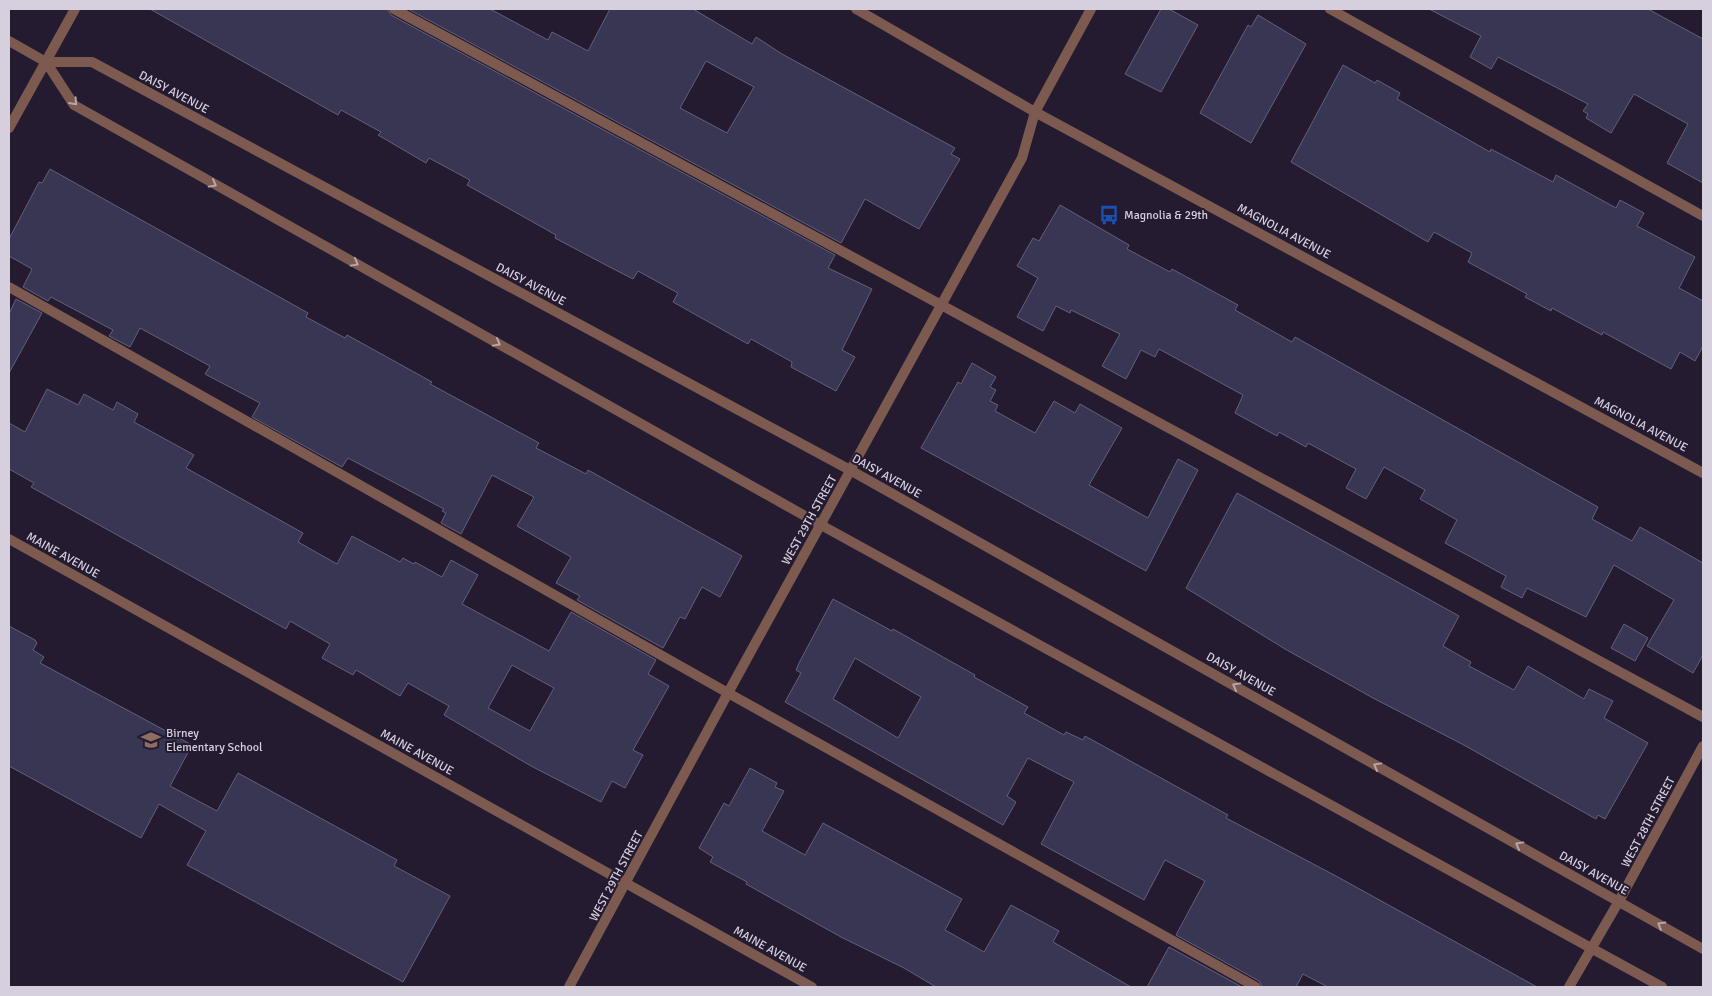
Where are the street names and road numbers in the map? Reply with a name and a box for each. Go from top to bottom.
street label: DAISY AVENUE [136,68,212,117]
street label: MAGNOLIA AVENUE [1234,200,1333,262]
street label: DAISY AVENUE [493,260,569,309]
street label: MAGNOLIA AVENUE [1591,393,1690,455]
street label: DAISY AVENUE [849,451,924,502]
street label: WEST 29TH STREET [779,473,840,568]
street label: MAINE AVENUE [23,529,102,582]
street label: DAISY AVENUE [1203,649,1278,700]
street label: MAINE AVENUE [377,726,456,779]
street label: WEST 28TH STREET [1618,774,1679,870]
street label: WEST 29TH STREET [586,828,647,924]
street label: DAISY AVENUE [1556,848,1631,899]
street label: MAINE AVENUE [730,923,809,976]

